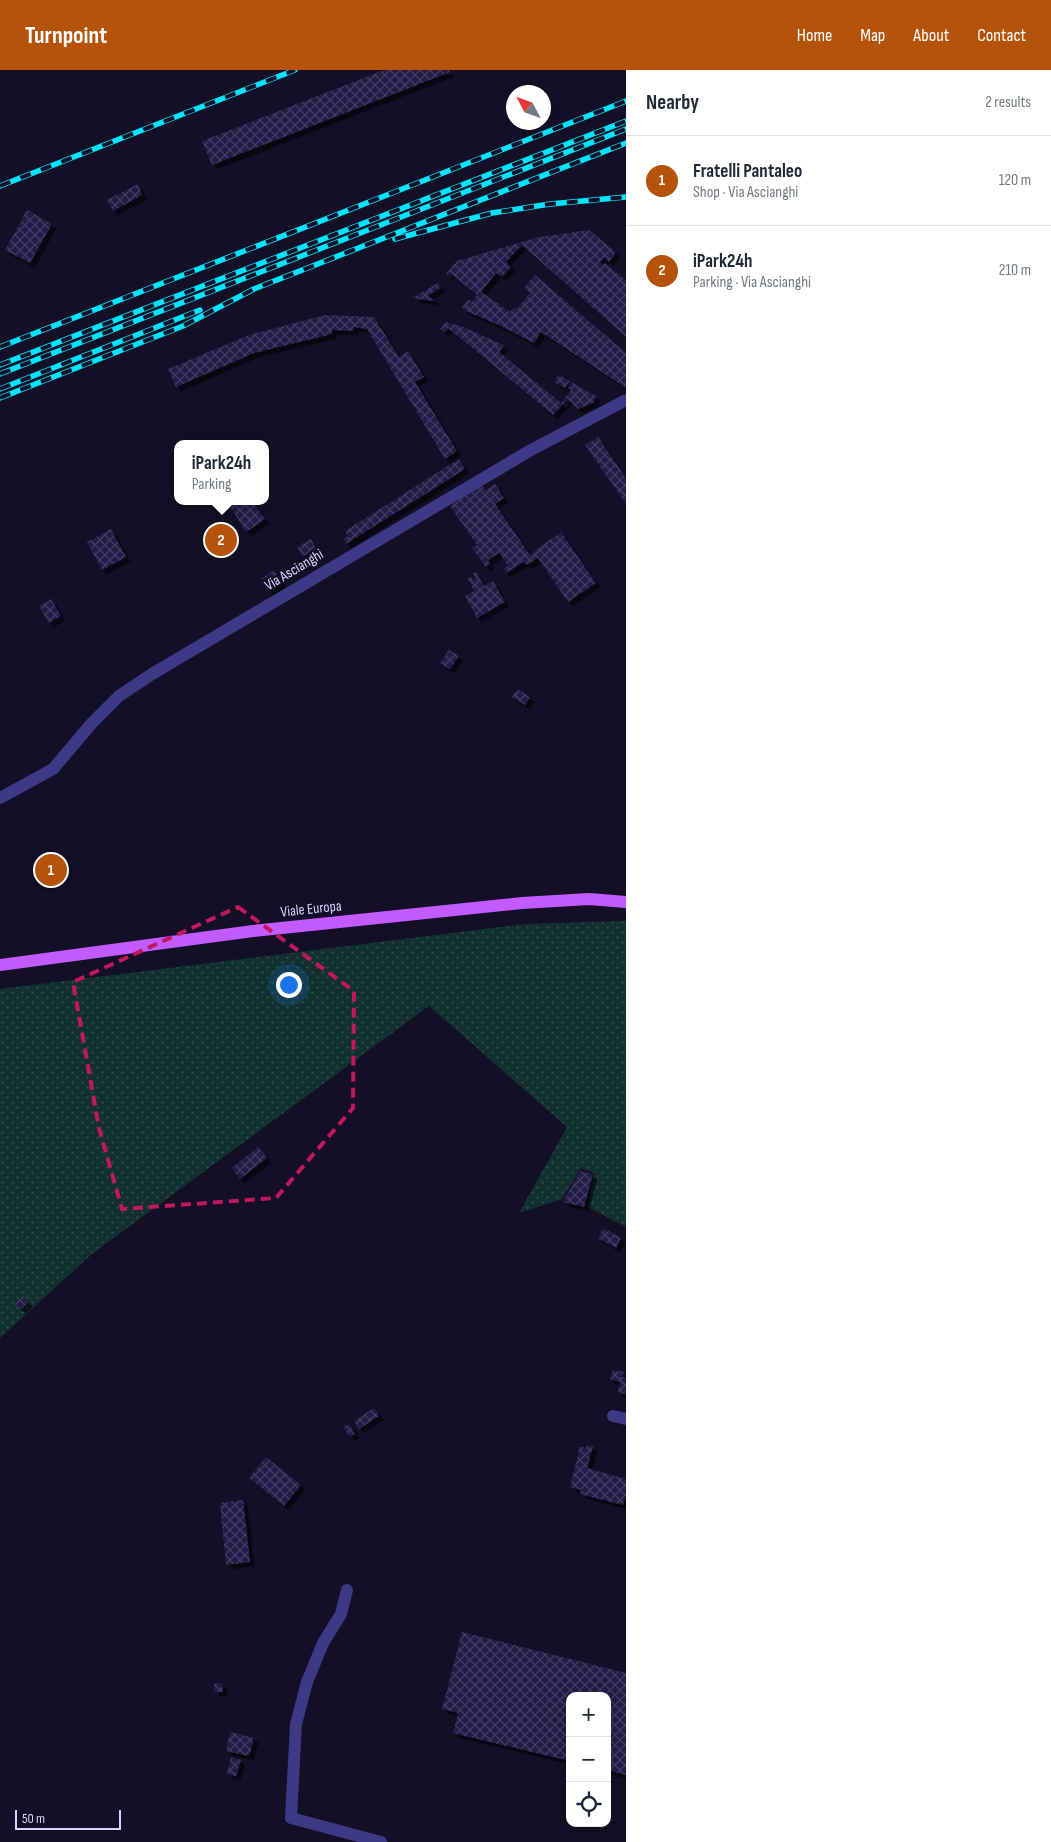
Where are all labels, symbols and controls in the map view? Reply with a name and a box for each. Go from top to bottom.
text: Turnpoint [25,21,107,50]
text: Home [797,25,832,46]
text: Map [860,25,885,46]
text: About [913,25,949,46]
text: Contact [977,25,1026,46]
north arrow [506,85,551,130]
text: Nearby [646,90,699,115]
text: 2 results [985,93,1031,112]
text: Fratelli Pantaleo [693,160,802,183]
text: 1 [659,171,665,190]
text: 120 m [999,171,1031,190]
text: Shop · Via Ascianghi [693,183,798,202]
text: iPark24h [693,250,752,273]
text: 2 [658,261,666,280]
text: 210 m [999,261,1031,280]
text: Parking · Via Ascianghi [693,273,811,292]
popup [174,440,269,505]
text: iPark24h [192,452,251,475]
text: Parking [192,475,231,494]
pin: 2 [205,521,237,559]
street label: Via Ascianghi [261,545,327,595]
pin: 1 [35,851,67,889]
street label: Viale Europa [280,896,343,922]
your location [276,972,302,998]
map controls [566,1692,611,1827]
button: + [566,1692,611,1737]
button: − [566,1737,611,1782]
button: locate [566,1782,611,1827]
scale bar [15,1807,121,1830]
text: 50 m [22,1810,45,1827]

